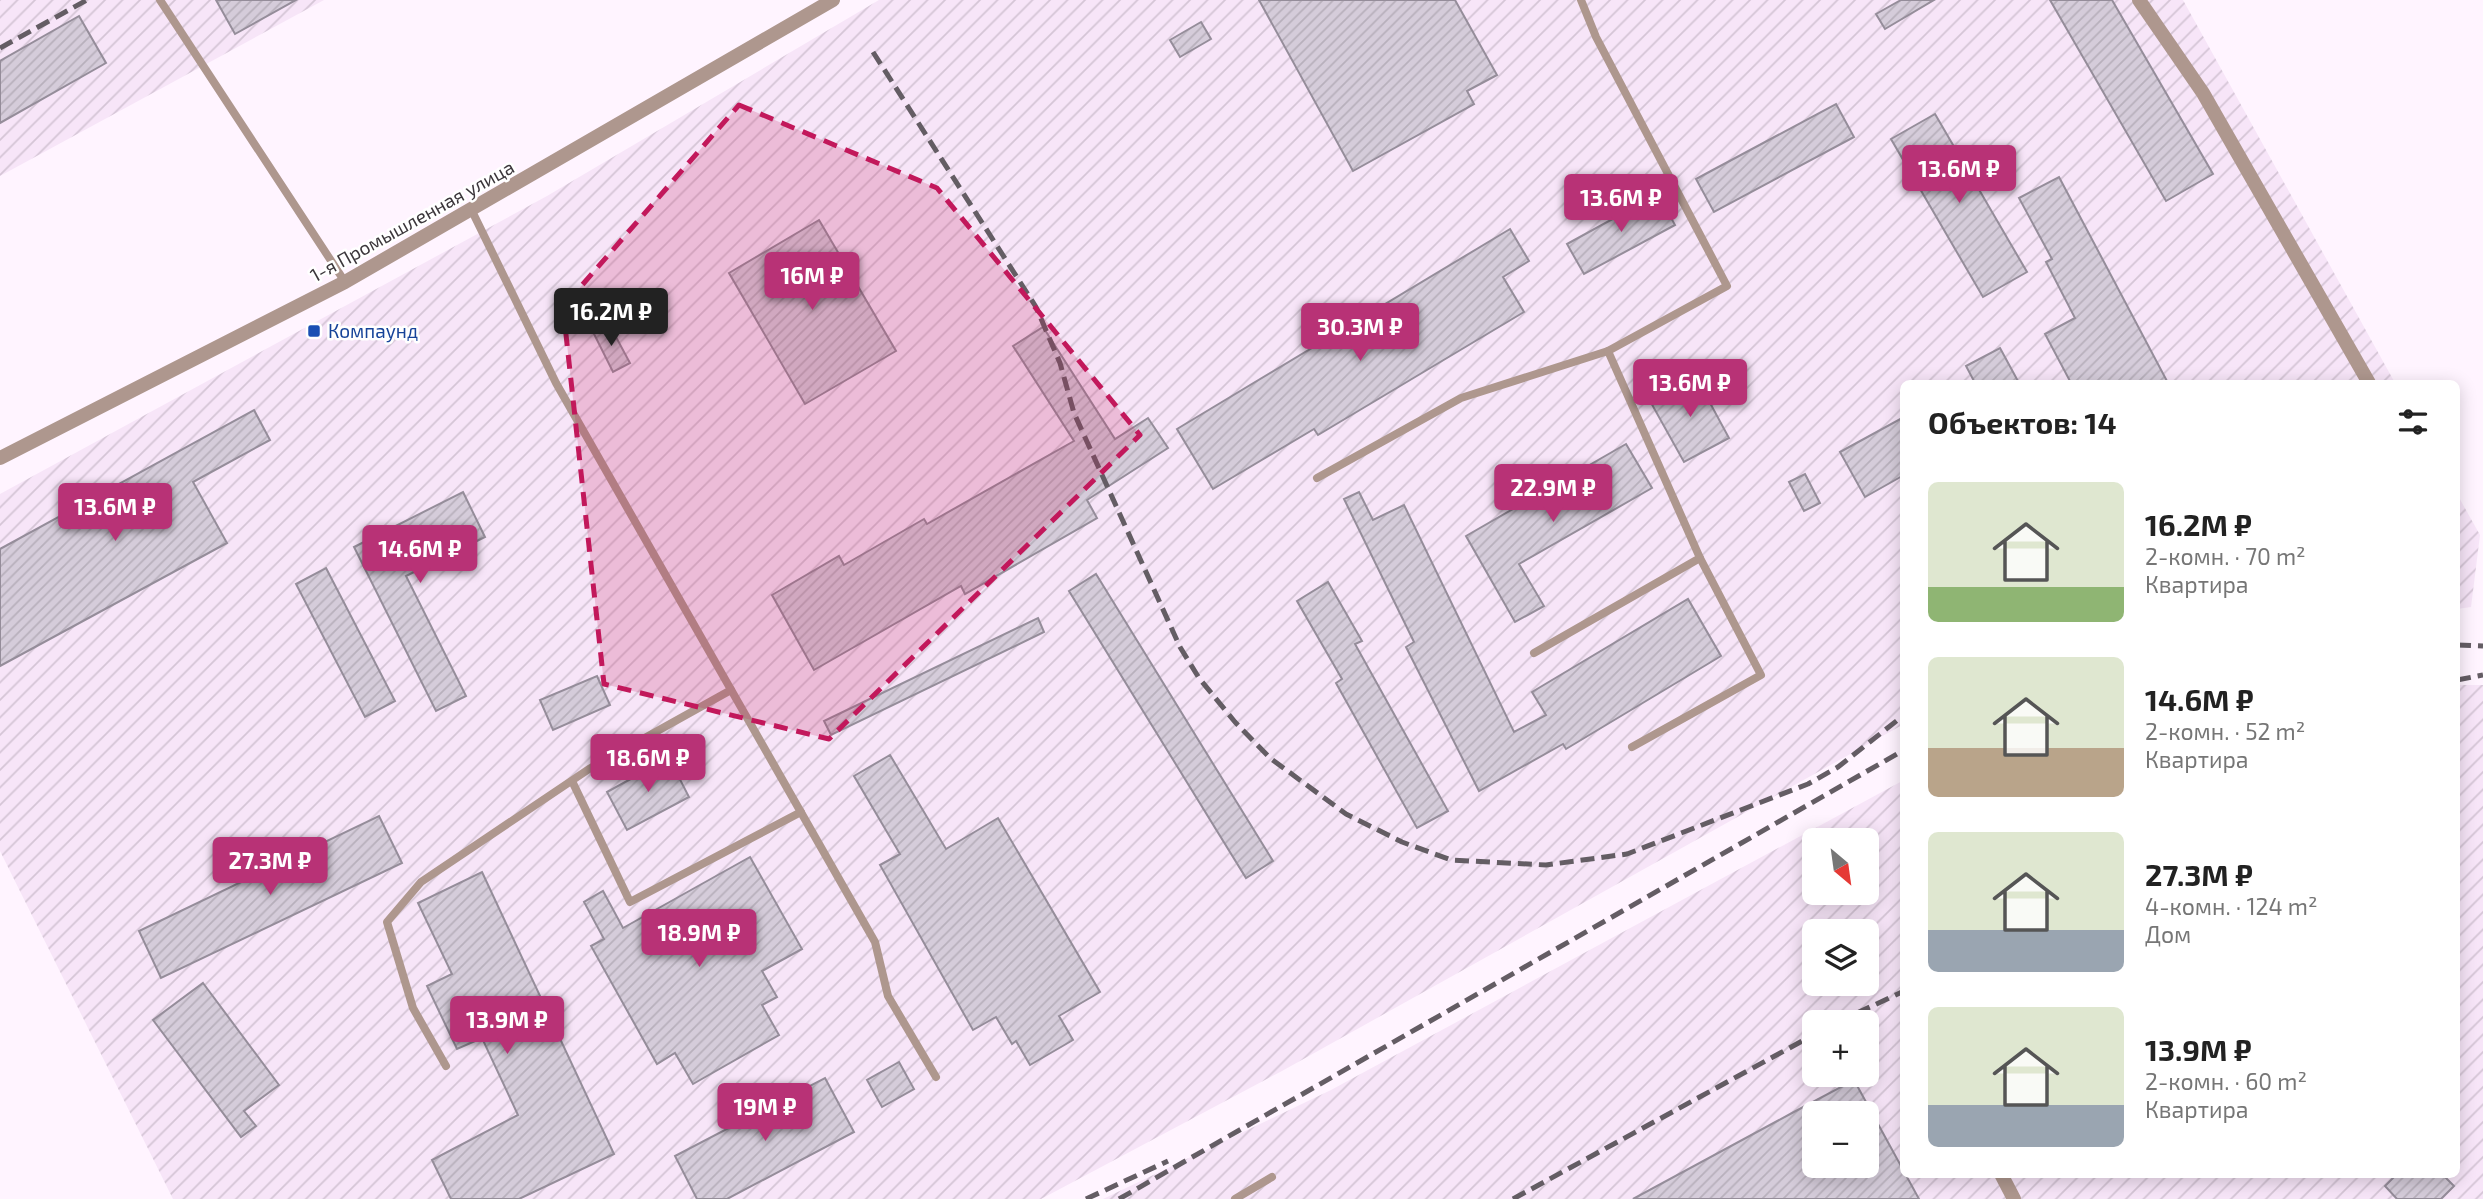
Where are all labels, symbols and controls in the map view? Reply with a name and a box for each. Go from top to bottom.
pin: 13.6M ₽ [1894,146,2024,205]
text: 13.6M ₽ [1918,154,2000,182]
street label: 1-я Промышленная улица [306,155,518,287]
pin: 13.6M ₽ [1556,174,1686,234]
text: 13.6M ₽ [1580,183,1662,211]
pin: 16M ₽ [763,252,861,312]
text: 16M ₽ [780,261,844,289]
pin: 16.2M ₽ [546,288,676,348]
text: 16.2M ₽ [570,297,652,325]
pin: 30.3M ₽ [1295,304,1425,363]
text: 30.3M ₽ [1317,312,1403,340]
place label: Компаунд [328,319,418,343]
marker: Компаунд [306,323,322,339]
pin: 13.6M ₽ [1625,360,1755,419]
text: 13.6M ₽ [1649,368,1731,396]
icon: filters [2394,403,2432,441]
text: Объектов: 14 [1928,404,2117,440]
pin: 22.9M ₽ [1488,464,1618,524]
text: 22.9M ₽ [1510,473,1596,501]
pin: 13.6M ₽ [50,484,180,543]
text: 13.6M ₽ [74,492,156,520]
text: 16.2M ₽ [2145,506,2252,542]
icon: home [1984,510,2068,594]
pin: 14.6M ₽ [355,526,485,585]
text: 14.6M ₽ [378,534,462,562]
text: 2-комн. · 70 m² [2145,542,2306,570]
text: Квартира [2145,570,2249,598]
text: 14.6M ₽ [2145,681,2254,717]
icon: home [1984,685,2068,769]
text: 2-комн. · 52 m² [2145,717,2305,745]
pin: 18.6M ₽ [583,734,713,794]
text: 18.6M ₽ [606,743,690,771]
text: Квартира [2145,745,2249,773]
north arrow [1802,828,1880,905]
map controls [1802,828,1879,1178]
pin: 27.3M ₽ [205,838,335,897]
text: 27.3M ₽ [229,846,311,874]
text: 27.3M ₽ [2145,856,2253,892]
icon: home [1984,860,2068,944]
text: 4-комн. · 124 m² [2145,892,2317,920]
pin: 18.9M ₽ [634,909,764,969]
text: 18.9M ₽ [657,918,741,946]
button: layers [1802,919,1879,996]
text: Дом [2145,920,2191,948]
pin: 13.9M ₽ [442,996,572,1056]
text: 13.9M ₽ [466,1005,548,1033]
button: + [1802,1010,1879,1087]
text: 13.9M ₽ [2145,1031,2252,1067]
icon: home [1984,1035,2068,1119]
text: 2-комн. · 60 m² [2145,1067,2307,1095]
pin: 19M ₽ [716,1084,814,1143]
text: 19M ₽ [733,1092,797,1120]
text: Квартира [2145,1095,2249,1123]
button: − [1802,1101,1879,1178]

